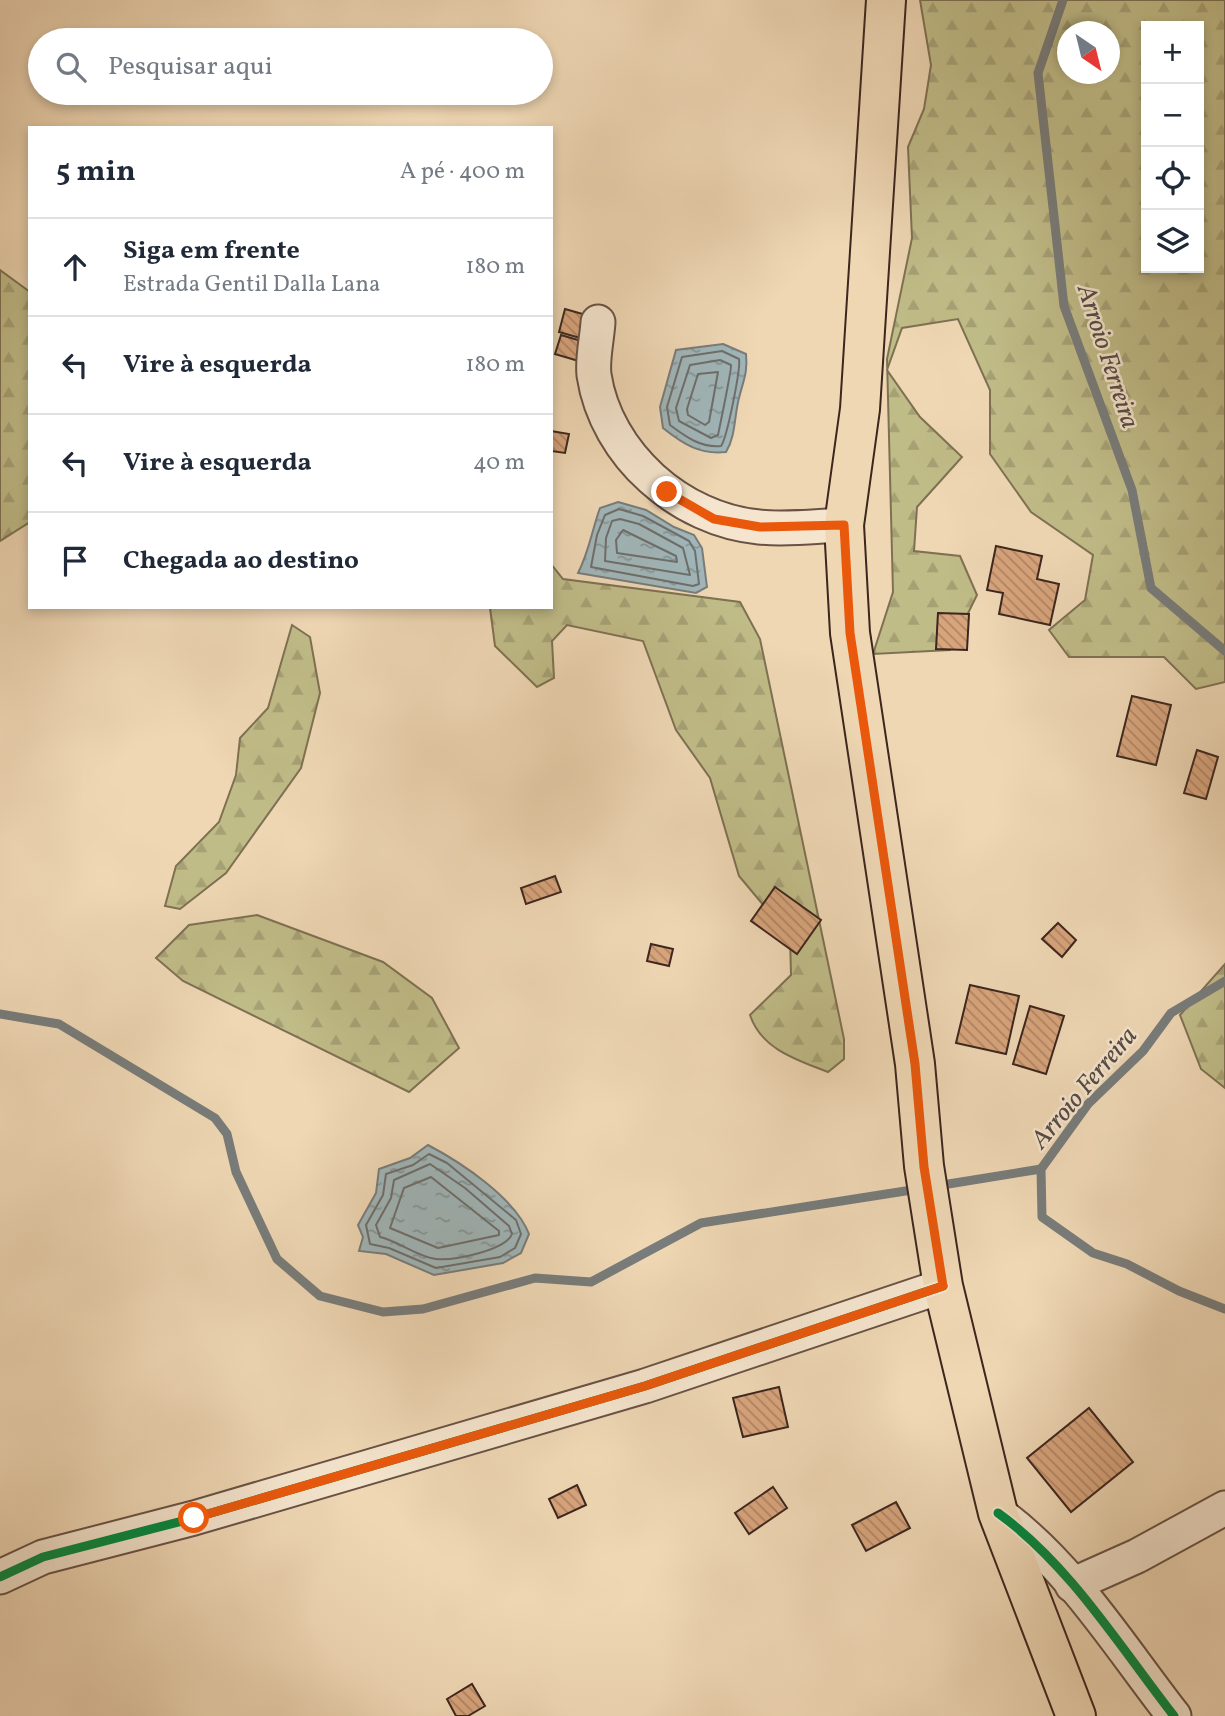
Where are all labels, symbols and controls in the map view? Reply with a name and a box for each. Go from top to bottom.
north arrow [1057,21,1120,84]
map controls [1141,21,1204,273]
button: + [1141,21,1204,84]
search box [28,28,553,105]
icon: search [52,48,90,86]
text: Pesquisar aqui [108,49,273,85]
button: − [1141,84,1204,147]
button: locate [1141,147,1204,210]
text: 5 min [56,151,136,193]
text: A pé · 400 m [400,156,525,188]
button: layers [1141,210,1204,273]
text: Siga em frente [123,233,300,269]
icon: ahead [56,248,94,286]
text: 180 m [466,251,525,283]
text: Estrada Gentil Dalla Lana [123,269,380,301]
water label: Arroio Ferreira [1067,279,1147,433]
icon: left [56,346,94,384]
text: Vire à esquerda [123,347,312,383]
text: 180 m [466,349,525,381]
icon: left [56,444,94,482]
text: Vire à esquerda [123,445,312,481]
text: 40 m [473,447,525,479]
route end [651,476,682,507]
icon: arrive [56,542,94,580]
text: Chegada ao destino [123,543,359,579]
water label: Arroio Ferreira [1022,1020,1146,1158]
route start [178,1502,209,1533]

